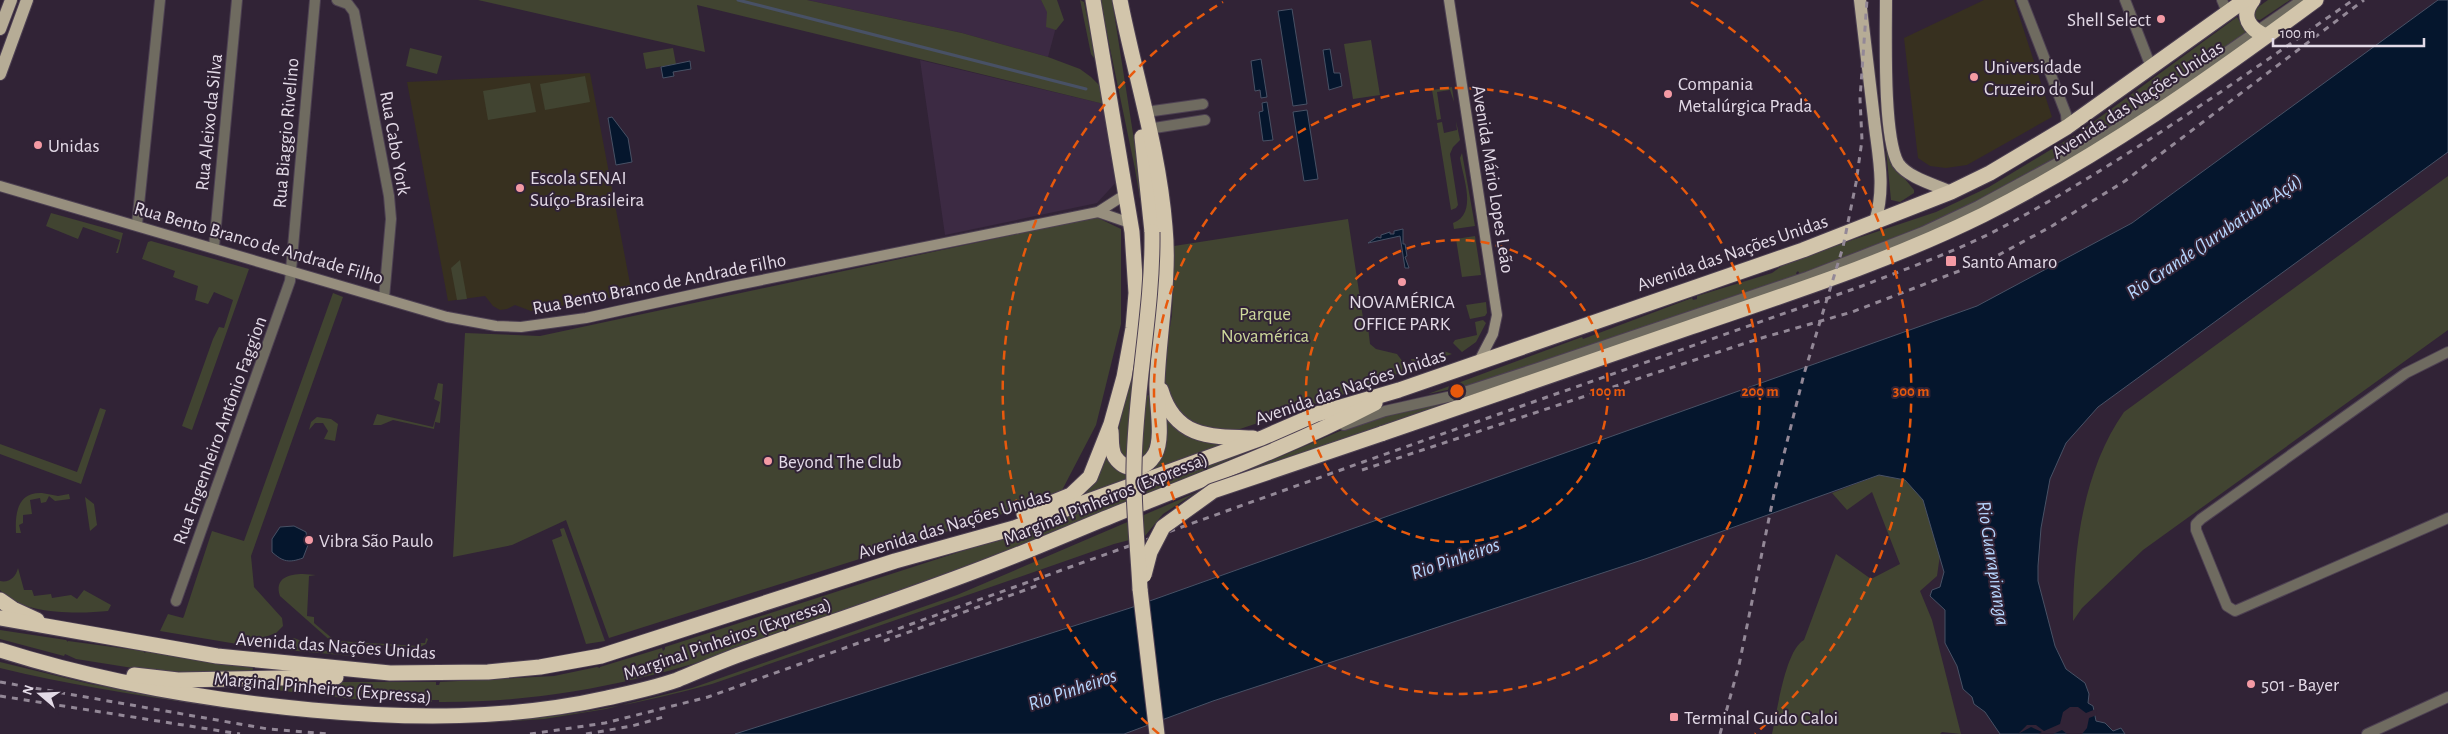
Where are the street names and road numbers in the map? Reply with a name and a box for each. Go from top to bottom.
street label: Avenida das Nações Unidas [2049,38,2227,163]
street label: Rua Aleixo da Silva [193,52,226,192]
street label: Rua Biaggio Rivelino [270,57,303,209]
street label: Avenida Mário Lopes Leão [1468,84,1517,275]
street label: Rua Cabo York [376,90,413,197]
street label: Rua Bento Branco de Andrade Filho [132,199,385,288]
street label: Avenida das Nações Unidas [1635,212,1830,295]
street label: Rua Bento Branco de Andrade Filho [531,251,788,318]
street label: Rua Engenheiro Antônio Faggion [170,314,271,547]
street label: Avenida das Nações Unidas [1253,346,1448,429]
street label: Marginal Pinheiros (Expressa) [1001,450,1211,549]
street label: Avenida das Nações Unidas [856,486,1053,563]
street label: Marginal Pinheiros (Expressa) [621,595,834,684]
street label: Avenida das Nações Unidas [235,630,437,663]
street label: Marginal Pinheiros (Expressa) [213,669,433,707]

